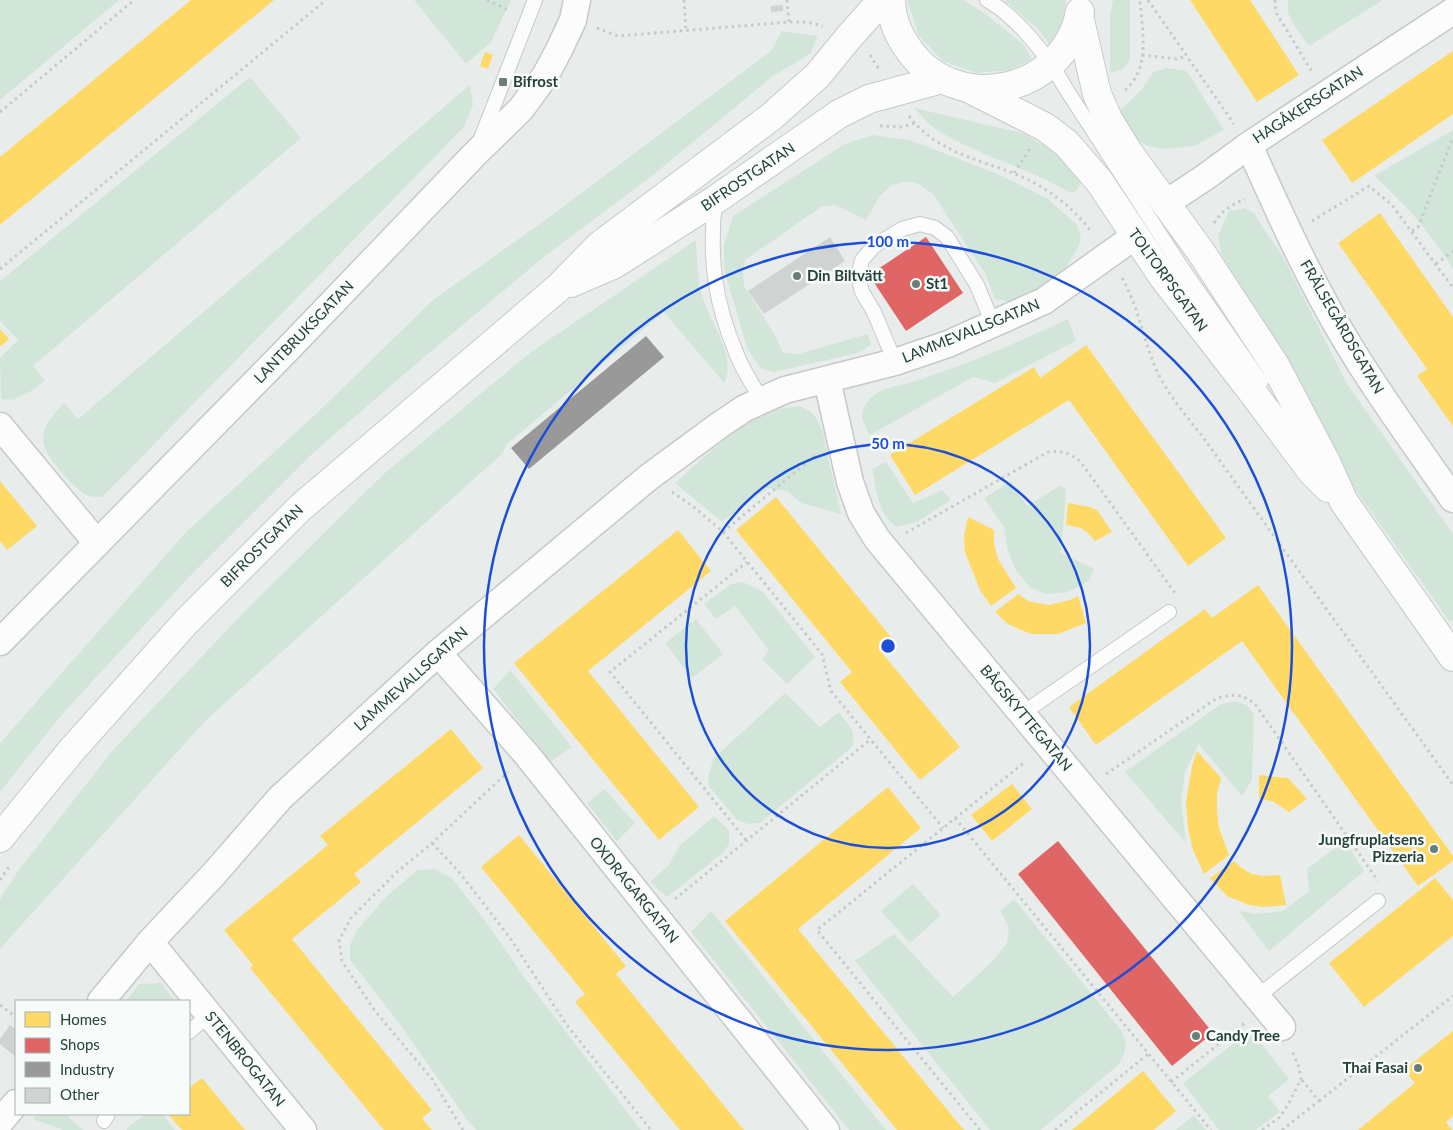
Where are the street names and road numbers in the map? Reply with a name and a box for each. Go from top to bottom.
street label: HAGÅKERSGATAN [1249,62,1366,147]
street label: BIFROSTGATAN [697,138,798,214]
street label: TOLTORPSGATAN [1125,224,1212,334]
street label: FRÄLSEGÅRDSGATAN [1297,256,1389,397]
street label: LANTBRUKSGATAN [250,276,357,386]
street label: LAMMEVALLSGATAN [899,294,1042,366]
street label: BIFROSTGATAN [216,500,306,590]
street label: LAMMEVALLSGATAN [350,622,471,734]
street label: BÅGSKYTTEGATAN [977,660,1077,774]
street label: OXDRAGARGATAN [586,833,683,946]
street label: STENBROGATAN [202,1007,290,1110]

